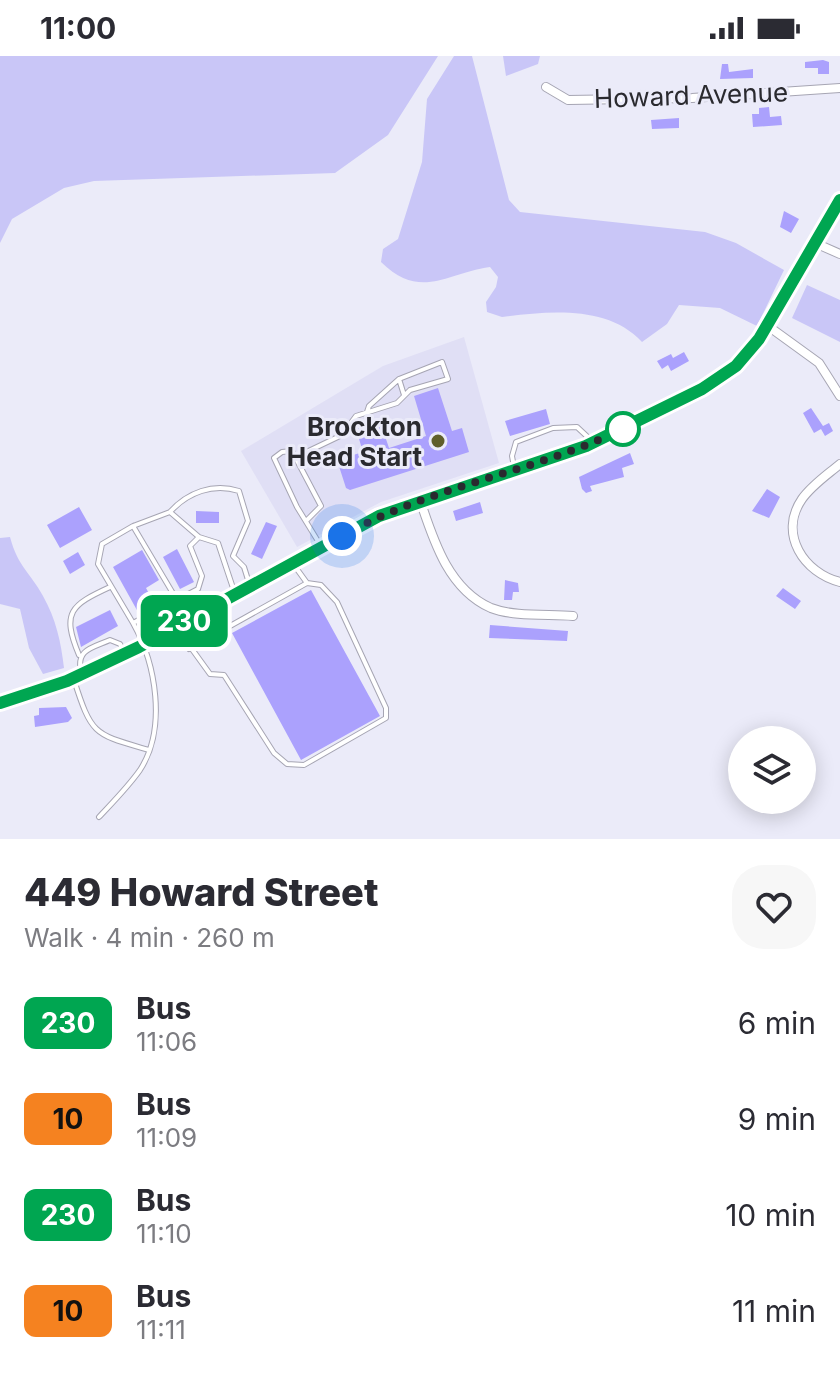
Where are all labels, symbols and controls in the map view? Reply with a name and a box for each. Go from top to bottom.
text: 11:00 [40,10,116,46]
street label: Howard Avenue [593,76,789,114]
place label: Brockton Head Start [287,411,422,472]
unlabelled marker [606,412,640,446]
marker: Brockton Head Start [429,432,447,450]
your location [322,516,362,556]
line badge: 230 [138,595,230,647]
text: 230 [157,604,211,638]
map controls [728,726,816,814]
button: layers [728,726,816,814]
button: heart [732,865,816,949]
text: 449 Howard Street [24,869,378,915]
text: Walk · 4 min · 260 m [24,922,275,953]
text: Bus [136,990,191,1026]
text: 6 min [738,1005,816,1041]
text: 230 [41,1006,95,1040]
text: 11:06 [136,1026,197,1057]
text: Bus [136,1086,191,1122]
text: 9 min [738,1101,816,1137]
text: 10 [53,1102,83,1136]
text: 11:09 [136,1122,197,1153]
text: Bus [136,1182,191,1218]
text: 10 min [725,1197,816,1233]
text: 230 [41,1198,95,1232]
text: 11:10 [136,1218,192,1249]
text: Bus [136,1278,191,1314]
text: 11 min [732,1293,816,1329]
text: 10 [53,1294,83,1328]
text: 11:11 [136,1314,186,1345]

